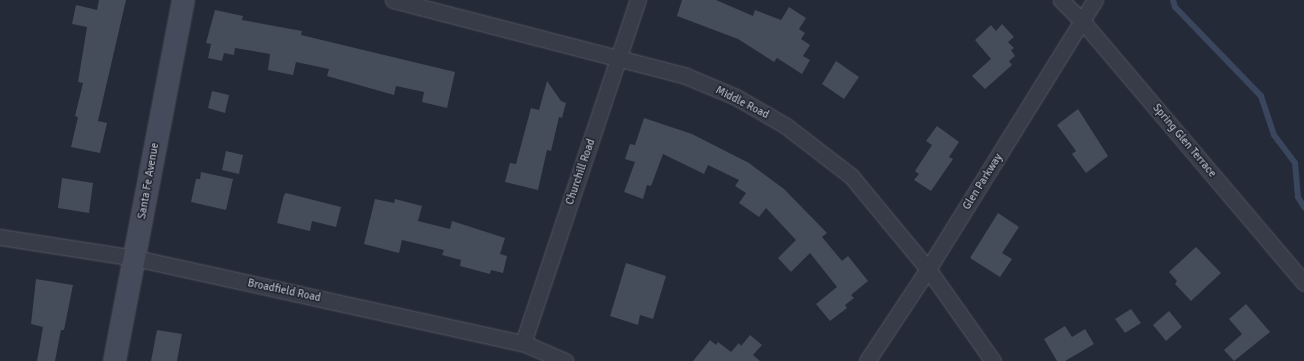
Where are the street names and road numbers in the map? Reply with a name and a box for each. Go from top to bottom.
street label: Middle Road [713,84,771,122]
street label: Spring Glen Terrace [1149,102,1219,180]
street label: Churchill Road [564,137,598,207]
street label: Santa Fe Avenue [136,142,162,220]
street label: Glen Parkway [961,152,1005,212]
street label: Broadfield Road [246,277,322,305]

